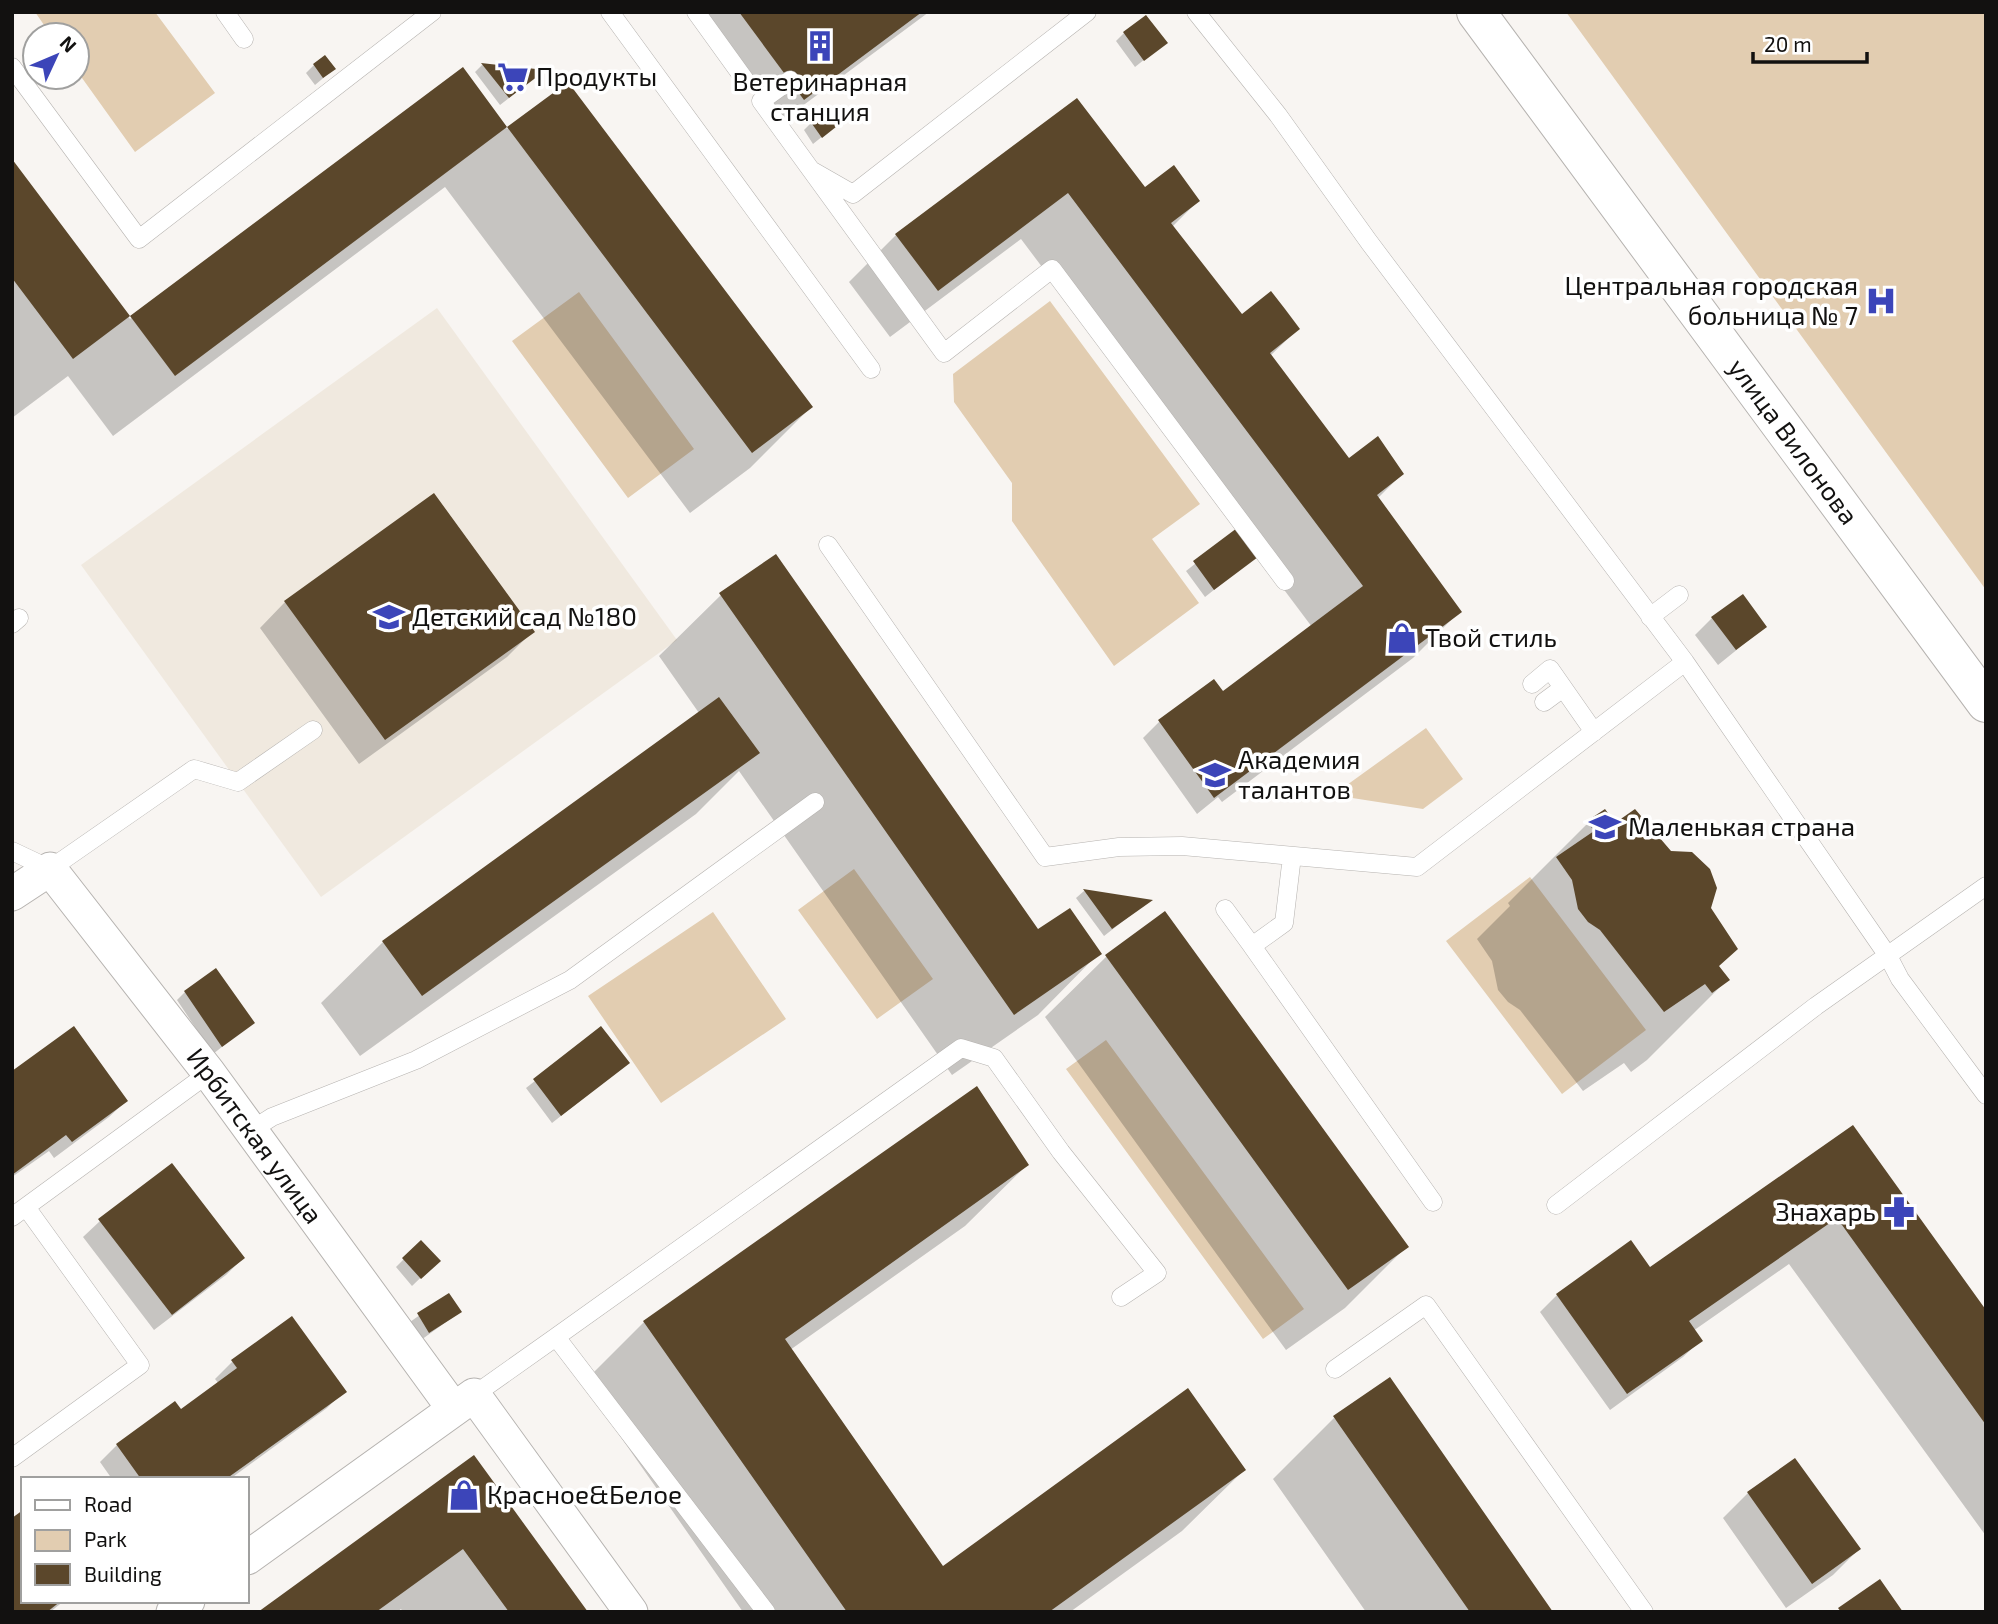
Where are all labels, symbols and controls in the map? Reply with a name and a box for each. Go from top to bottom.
north arrow [21,21,91,91]
scale bar [1753,21,1867,65]
building icon: Ветеринарная станция [803,29,837,63]
text: N [56,31,82,57]
text: 20 m [1764,31,1812,56]
supermarket icon: Продукты [496,60,530,94]
place label: Продукты [536,60,657,92]
place label: Ветеринарная станция [733,65,907,126]
place label: Центральная городская больница № 7 [1565,269,1858,330]
hospital icon: Центральная городская больница № 7 [1864,284,1898,318]
street label: улица Вилонова [1722,352,1866,530]
school or university icon: Детский сад №180 [372,600,406,634]
place label: Детский сад №180 [412,600,637,631]
shop icon: Твой стиль [1385,621,1419,655]
place label: Твой стиль [1425,621,1557,652]
place label: Академия талантов [1238,743,1361,804]
school or university icon: Академия талантов [1198,758,1232,792]
school or university icon: Маленькая страна [1588,810,1622,844]
place label: Маленькая страна [1628,810,1855,841]
street label: Ирбитская улица [181,1041,330,1229]
place label: Знахарь [1775,1195,1876,1226]
pharmacy icon: Знахарь [1882,1195,1916,1229]
legend [21,1477,248,1603]
shop icon: Красное&Белое [447,1478,481,1512]
place label: Красное&Белое [487,1478,682,1509]
text: Road [84,1491,132,1516]
text: Park [84,1526,127,1551]
text: Building [84,1561,162,1586]

